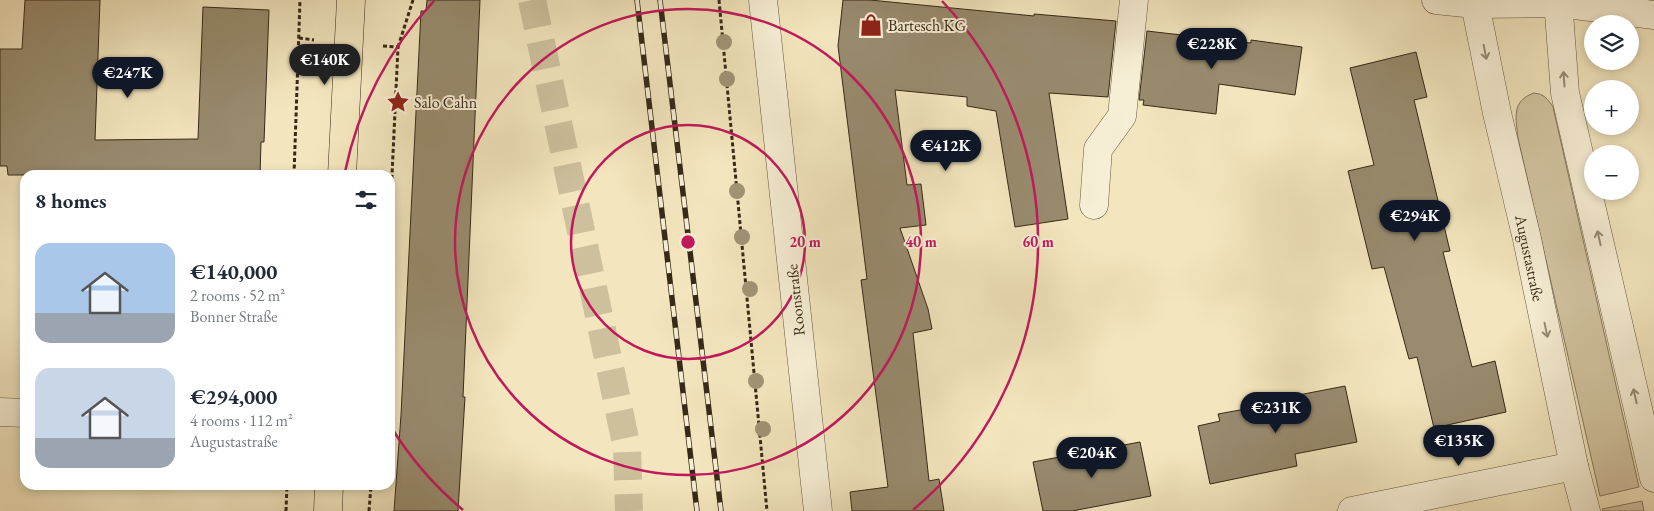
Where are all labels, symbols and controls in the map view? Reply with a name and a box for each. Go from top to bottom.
shop icon: Bartesch KG [858,12,884,38]
place label: Bartesch KG [888,15,966,36]
map controls [1584,15,1639,200]
button: layers [1584,15,1639,70]
pin: €228K [1177,28,1247,70]
text: €228K [1187,33,1237,54]
pin: €140K [290,44,360,86]
one-way arrow [1481,44,1490,60]
text: €140K [300,49,350,70]
pin: €247K [93,56,163,99]
text: €247K [103,62,153,83]
one-way arrow [1560,71,1569,87]
button: + [1584,80,1639,135]
place icon: Salo Cahn [385,89,411,115]
place label: Salo Cahn [414,92,478,113]
pin: €412K [911,130,981,172]
text: €412K [921,135,971,156]
button: − [1584,145,1639,200]
icon: filters [352,186,380,214]
text: 8 homes [35,187,107,214]
pin: €294K [1380,200,1450,242]
text: €294K [1390,205,1440,226]
street label: Augustastraße [1510,212,1549,303]
one-way arrow [1594,230,1603,246]
text: 20 m [789,232,821,251]
text: 40 m [905,232,937,251]
text: 60 m [1022,232,1054,251]
centre of rings [679,233,697,251]
text: €140,000 [190,258,277,285]
icon: home [75,263,135,323]
street label: Roonstraße [781,263,810,337]
text: 2 rooms · 52 m² [190,285,285,306]
text: Bonner Straße [190,306,278,327]
one-way arrow [1542,322,1551,338]
text: €294,000 [190,383,277,410]
icon: home [75,388,135,448]
one-way arrow [1630,388,1639,404]
pin: €231K [1241,392,1311,434]
text: €231K [1251,397,1301,418]
text: 4 rooms · 112 m² [190,410,293,431]
pin: €135K [1424,424,1494,467]
text: €135K [1434,430,1484,451]
text: Augustastraße [190,431,278,452]
pin: €204K [1057,436,1127,479]
text: €204K [1067,442,1117,463]

